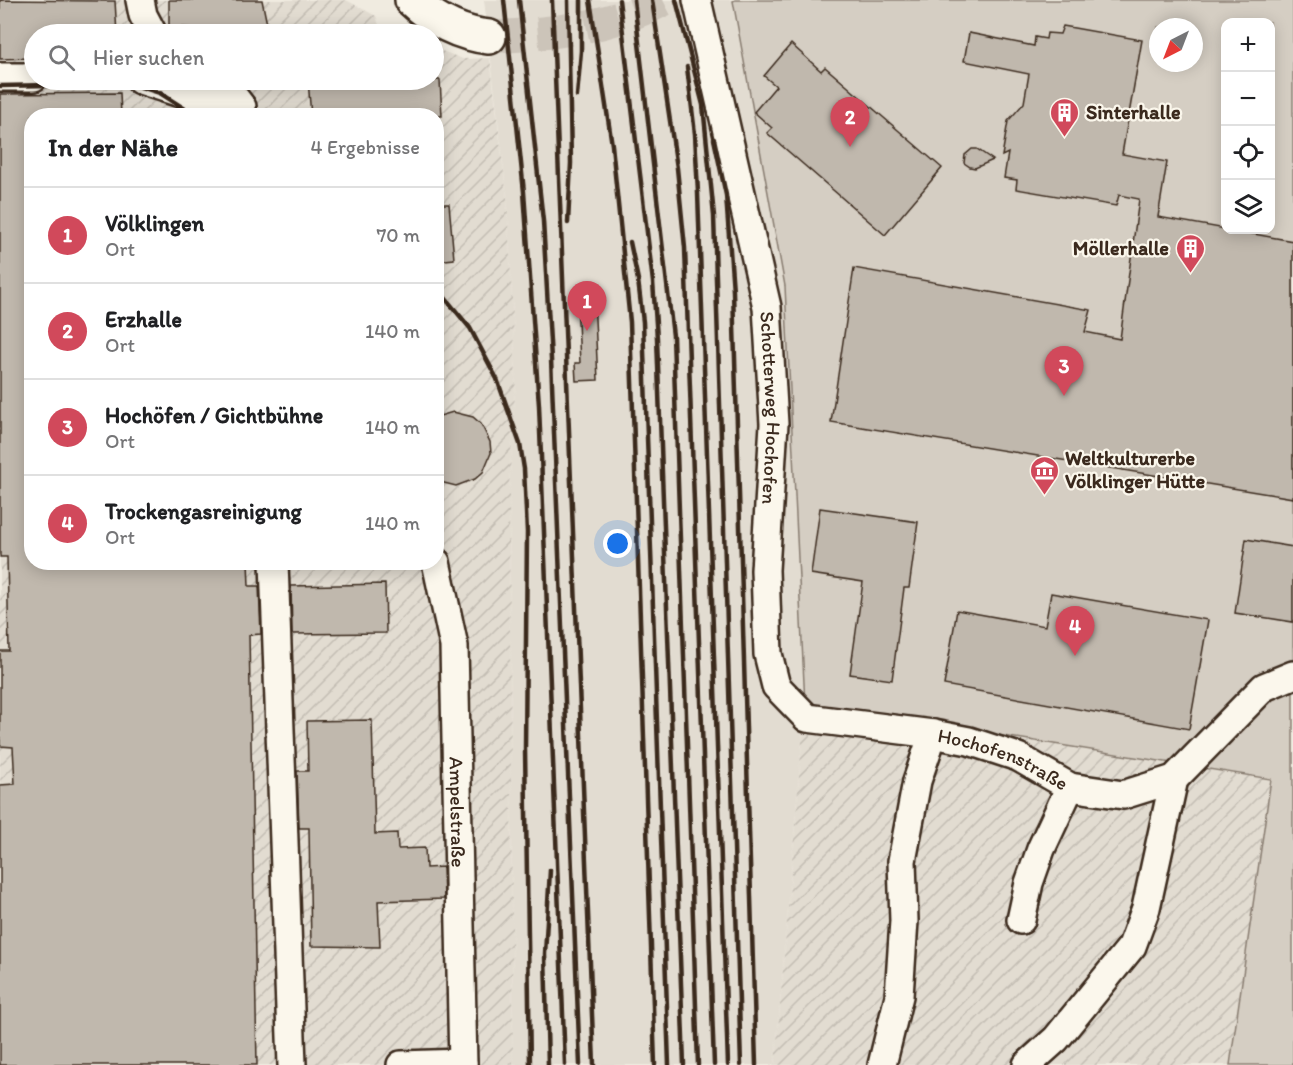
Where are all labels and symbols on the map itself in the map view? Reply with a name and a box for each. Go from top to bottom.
north arrow [1149,18,1203,72]
building icon: Sinterhalle [1049,96,1081,138]
pin: 2 [830,98,870,147]
place label: Sinterhalle [1086,100,1181,124]
building icon: Möllerhalle [1174,232,1206,274]
place label: Möllerhalle [1073,236,1169,260]
pin: 1 [568,282,606,331]
street label: Schotterweg Hochofen [755,311,786,505]
pin: 3 [1044,346,1084,396]
place label: Weltkulturerbe Völklinger Hütte [1065,446,1205,494]
museum icon: Weltkulturerbe Völklinger Hütte [1028,454,1060,496]
your location [603,529,632,558]
pin: 4 [1056,606,1094,656]
street label: Hochofenstraße [936,723,1072,795]
street label: Ampelstraße [444,756,471,868]

